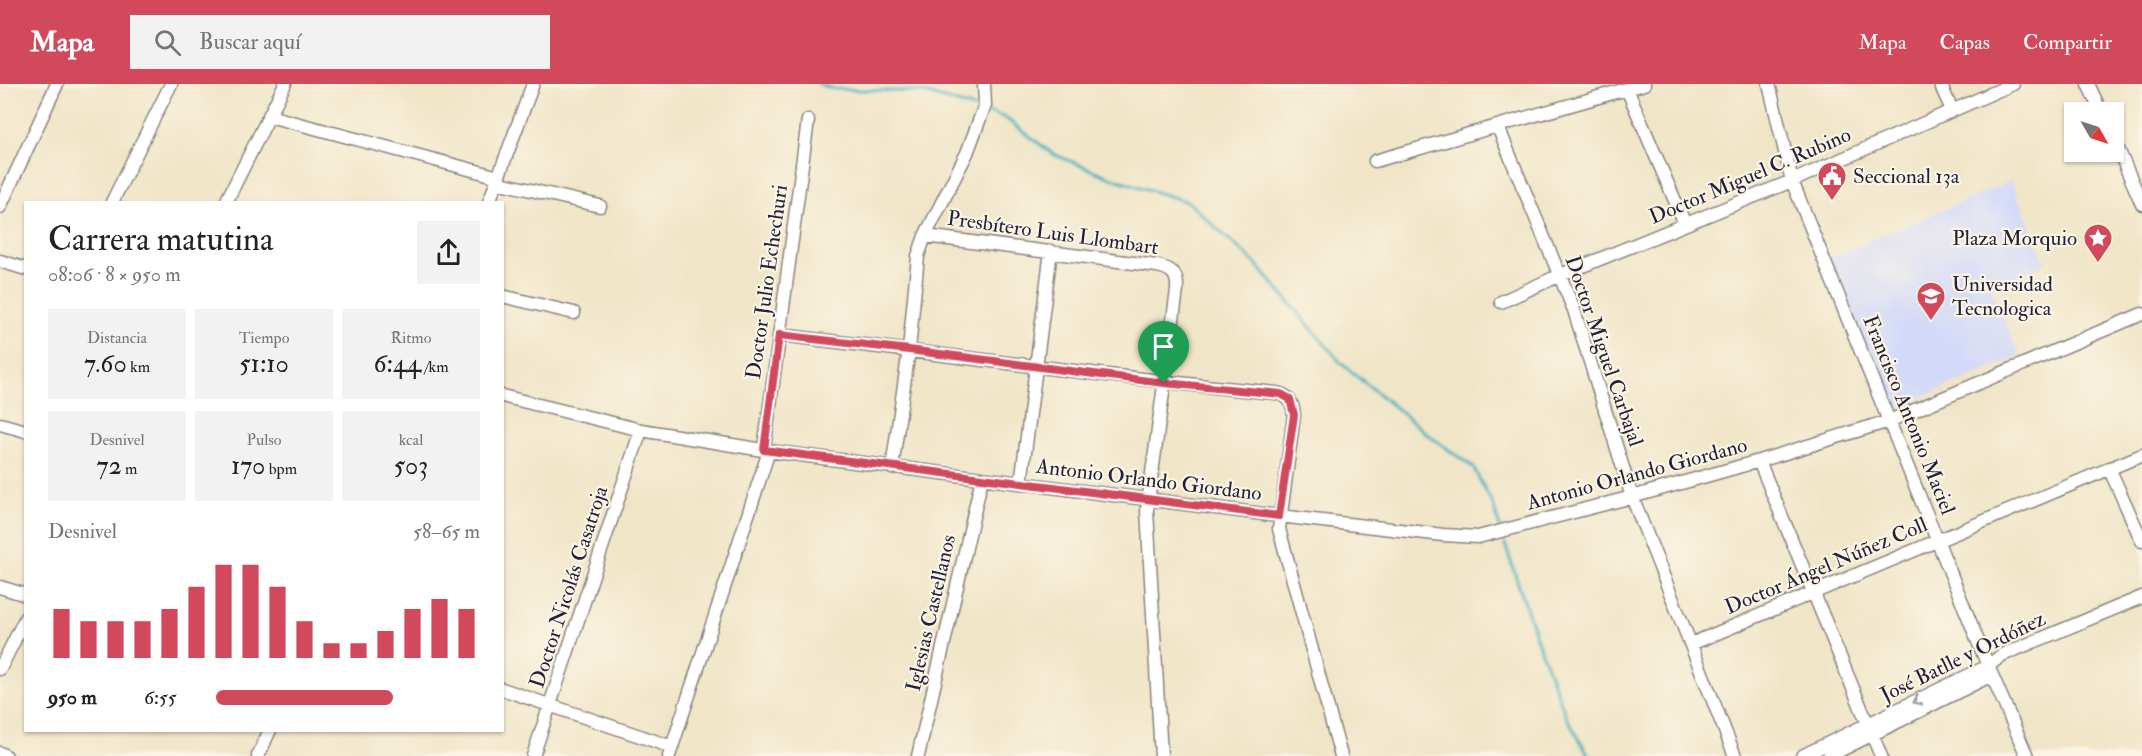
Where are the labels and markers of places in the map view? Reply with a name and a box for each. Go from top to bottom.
public building icon: Seccional 13a [1816,160,1848,202]
place label: Seccional 13a [1853,163,1960,190]
place icon: Plaza Morquio [2082,222,2114,264]
place label: Plaza Morquio [1952,225,2077,252]
place label: Universidad Tecnologica [1952,271,2054,322]
school or university icon: Universidad Tecnologica [1915,280,1947,322]
pin [1138,321,1189,383]

